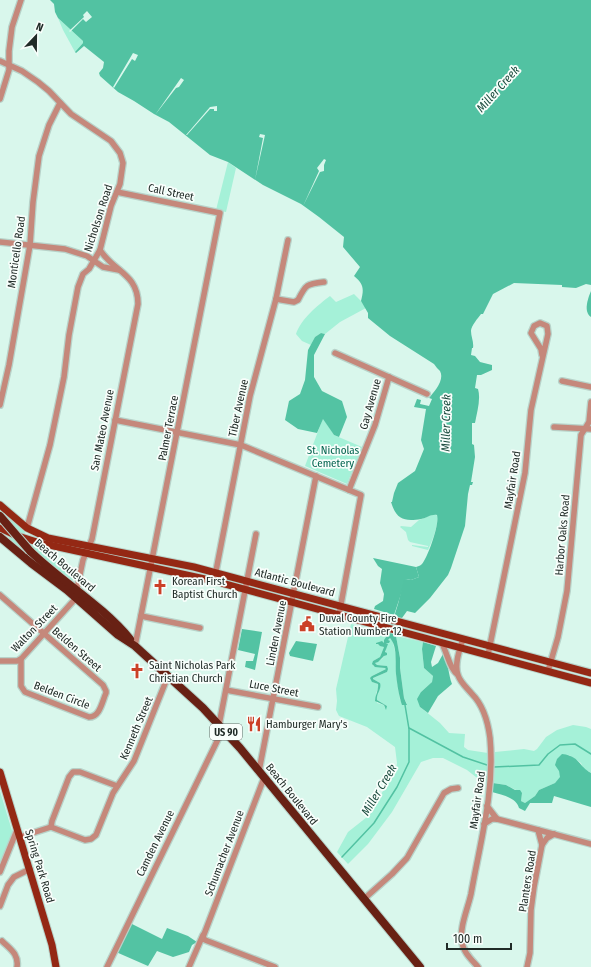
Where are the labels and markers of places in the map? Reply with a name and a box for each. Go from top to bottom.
place label: Korean First Baptist Church [172,575,238,601]
church icon: Korean First Baptist Church [151,578,169,596]
place label: Duval County Fire Station Number 12 [319,612,402,638]
public building icon: Duval County Fire Station Number 12 [298,615,316,633]
place label: Saint Nicholas Park Christian Church [149,659,236,685]
church icon: Saint Nicholas Park Christian Church [128,662,146,680]
restaurant icon: Hamburger Mary's [245,715,263,733]
place label: Hamburger Mary's [266,718,348,731]

